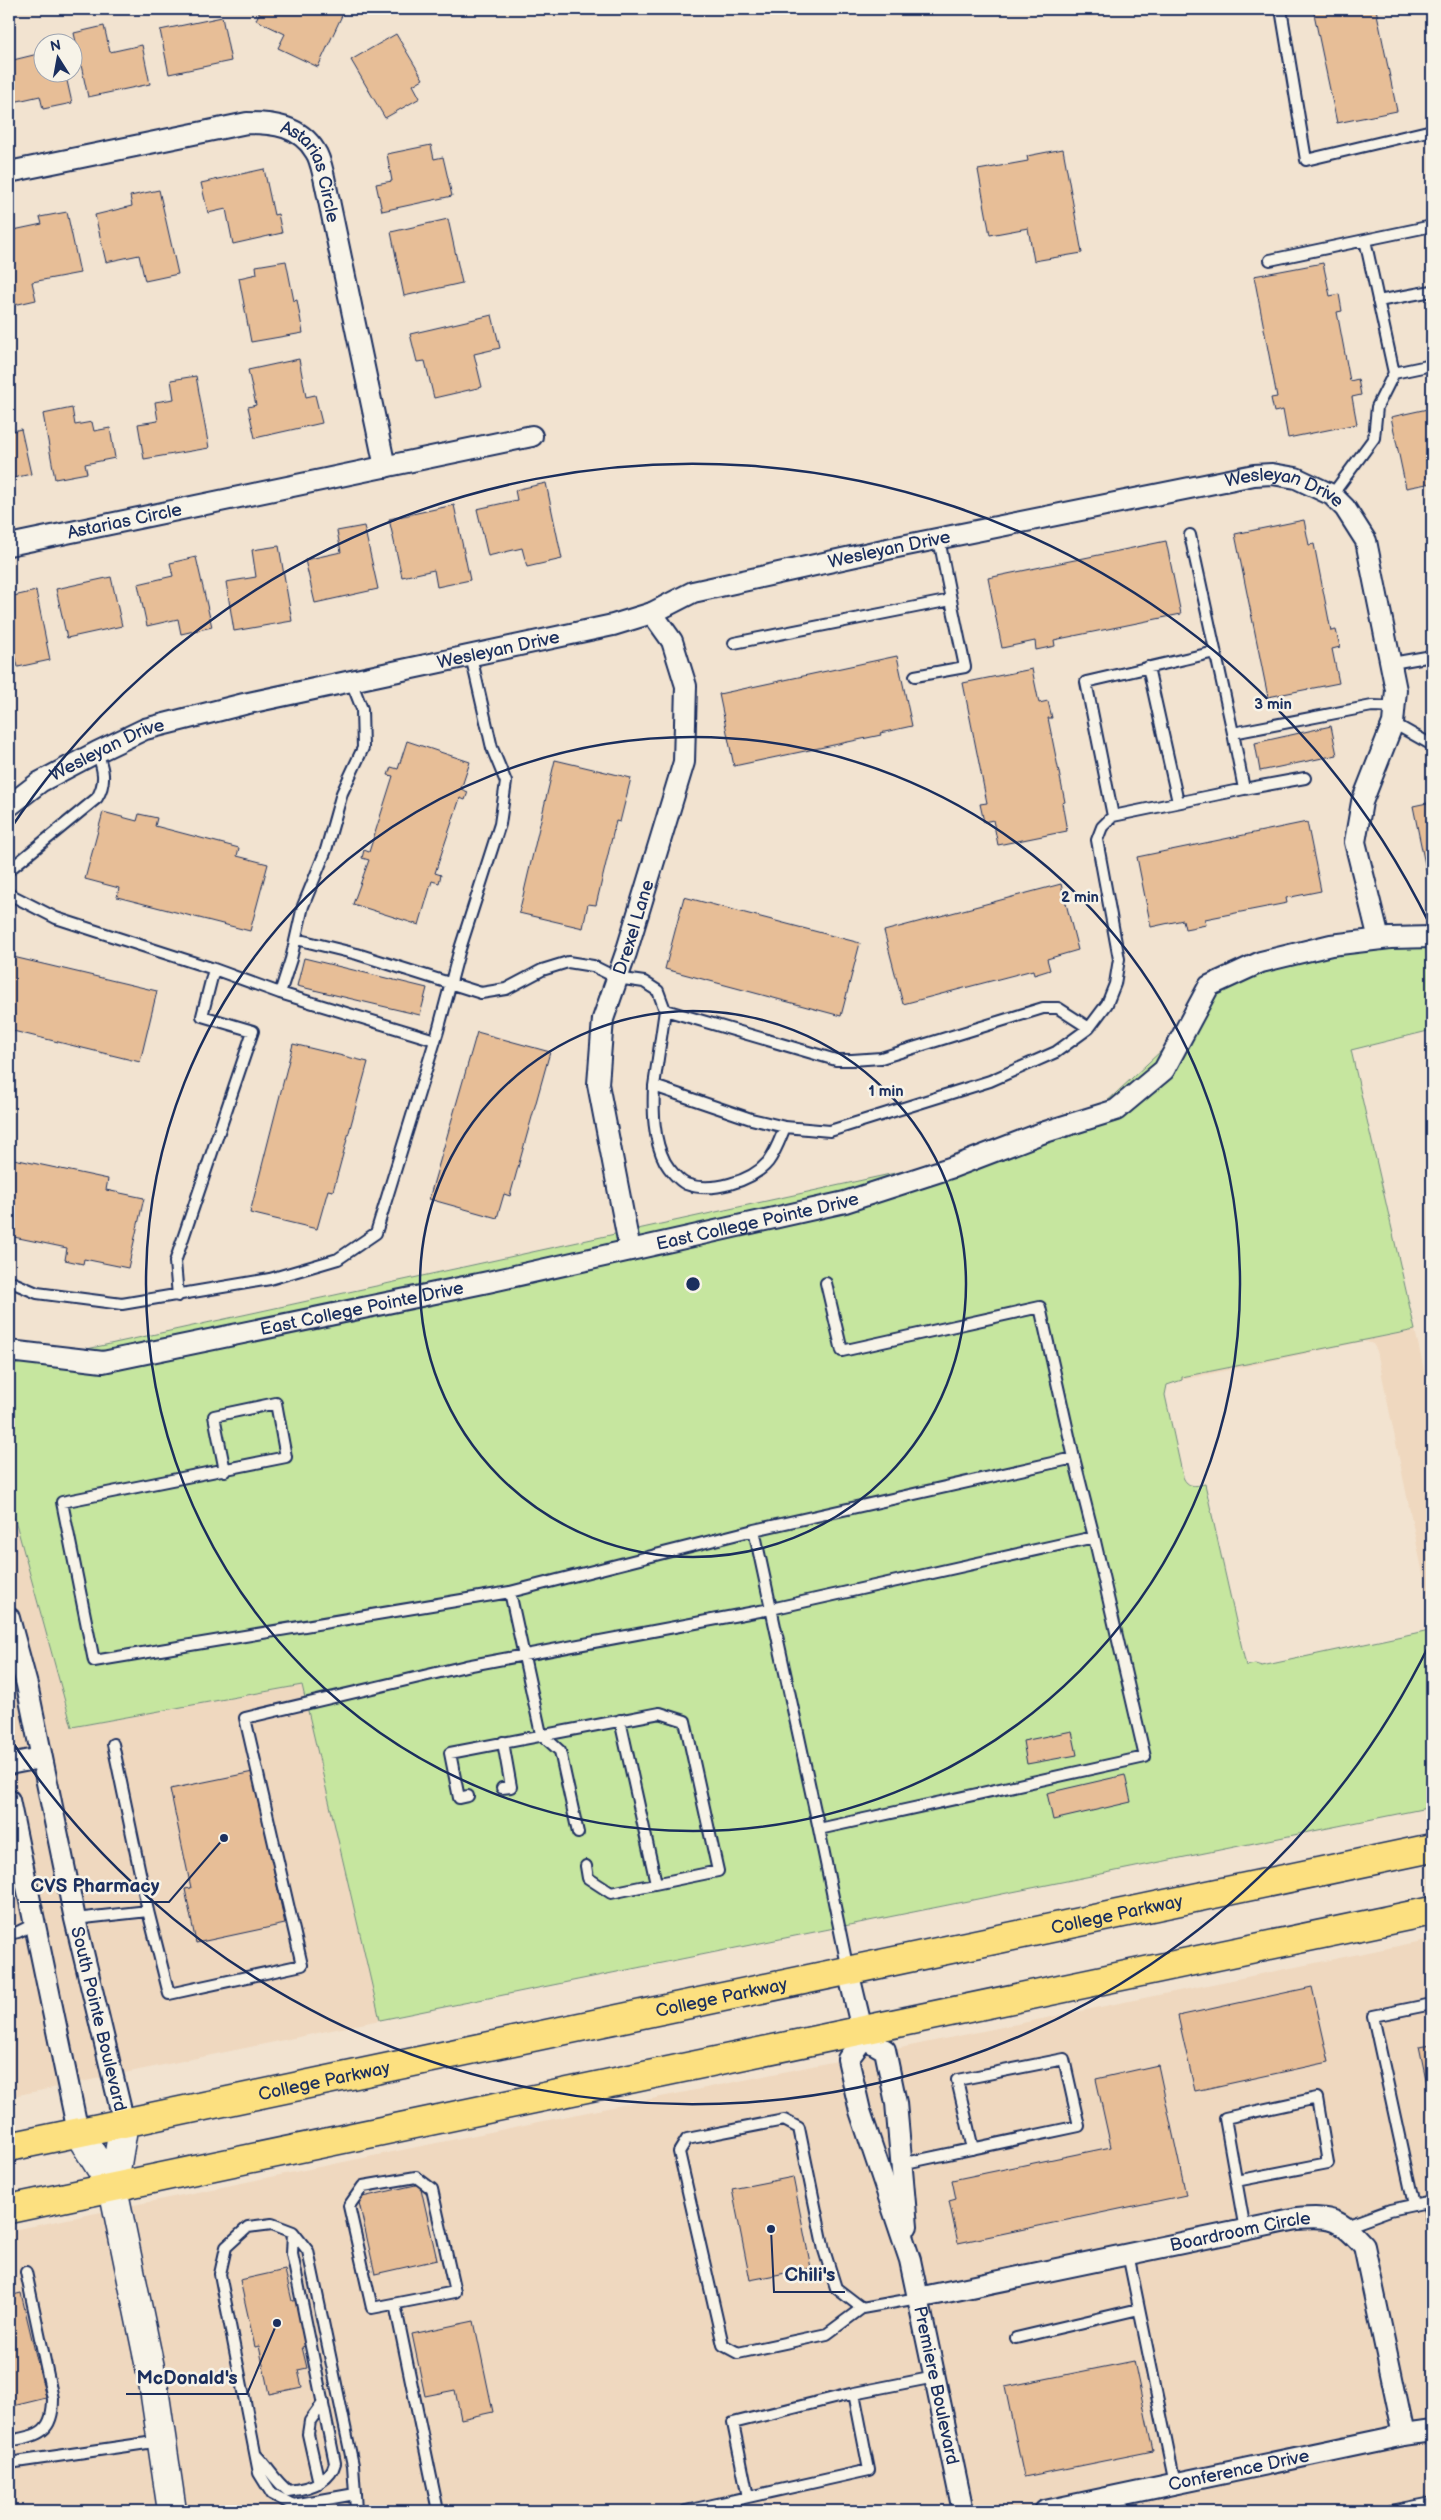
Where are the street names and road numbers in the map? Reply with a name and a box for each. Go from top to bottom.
street label: Astarias Circle [278,117,343,225]
street label: Wesleyan Drive [1223,464,1348,512]
street label: Astarias Circle [65,499,184,544]
street label: Wesleyan Drive [826,526,953,573]
street label: Wesleyan Drive [435,627,562,673]
street label: Wesleyan Drive [46,714,167,786]
street label: Drexel Lane [609,877,659,978]
street label: East College Pointe Drive [654,1188,862,1255]
street label: East College Pointe Drive [258,1277,466,1340]
street label: College Parkway [1049,1890,1186,1939]
street label: South Pointe Boulevard [66,1925,131,2113]
street label: College Parkway [654,1974,790,2022]
street label: College Parkway [256,2057,393,2105]
street label: Boardroom Circle [1168,2208,1312,2256]
street label: Premiere Boulevard [909,2304,963,2467]
street label: Conference Drive [1166,2445,1311,2496]

